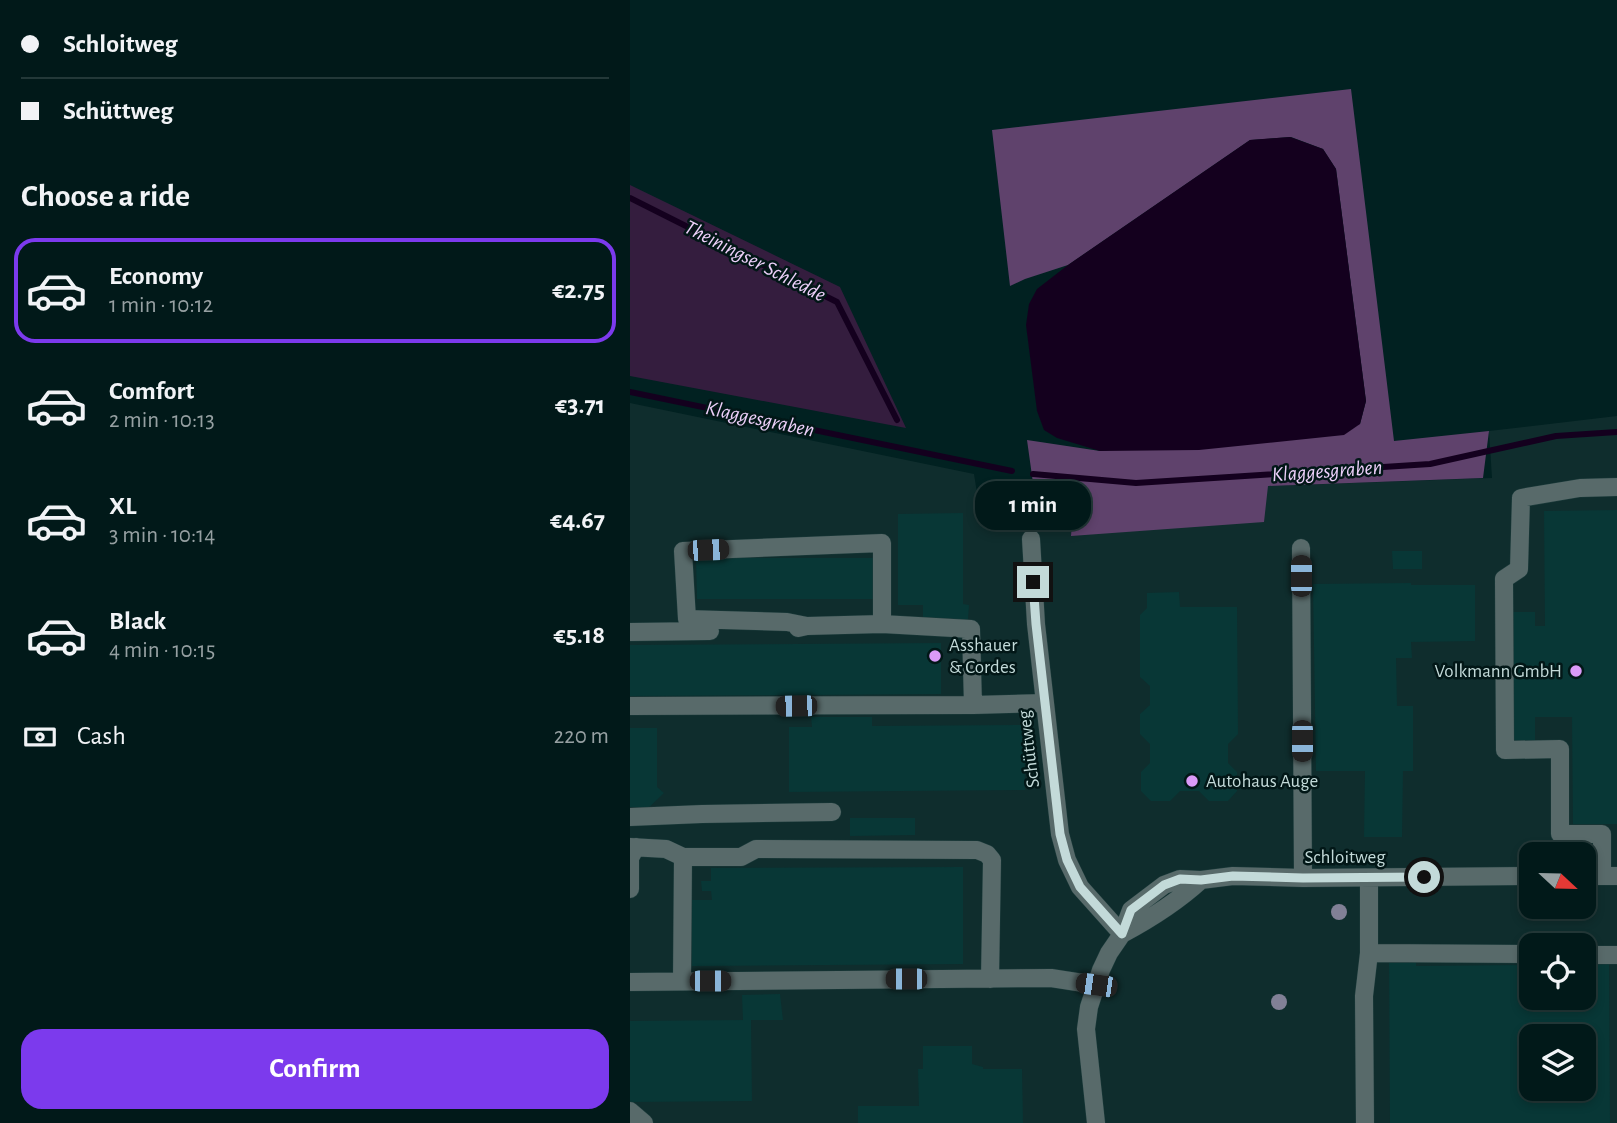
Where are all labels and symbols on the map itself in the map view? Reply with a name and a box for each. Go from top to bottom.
water label: Theiningser Schledde [681,216,829,306]
water label: Klaggesgraben [704,397,816,441]
water label: Klaggesgraben [1271,457,1383,485]
callout: 1 min [975,480,1091,530]
car [687,539,730,561]
car [1291,555,1312,597]
route end [1017,566,1049,598]
place label: Asshauer & Cordes [949,636,1017,677]
marker: Asshauer & Cordes [927,648,943,664]
place label: Volkmann GmbH [1434,662,1562,681]
marker: Volkmann GmbH [1568,663,1584,679]
car [775,695,818,717]
street label: Schüttweg [1015,708,1043,789]
car [1292,720,1313,762]
place label: Autohaus Auge [1206,772,1318,791]
marker: Autohaus Auge [1184,773,1200,789]
north arrow [1519,842,1596,919]
street label: Schloitweg [1305,848,1386,867]
route start [1408,861,1440,893]
car [886,969,928,990]
car [690,971,732,992]
car [1074,972,1119,998]

